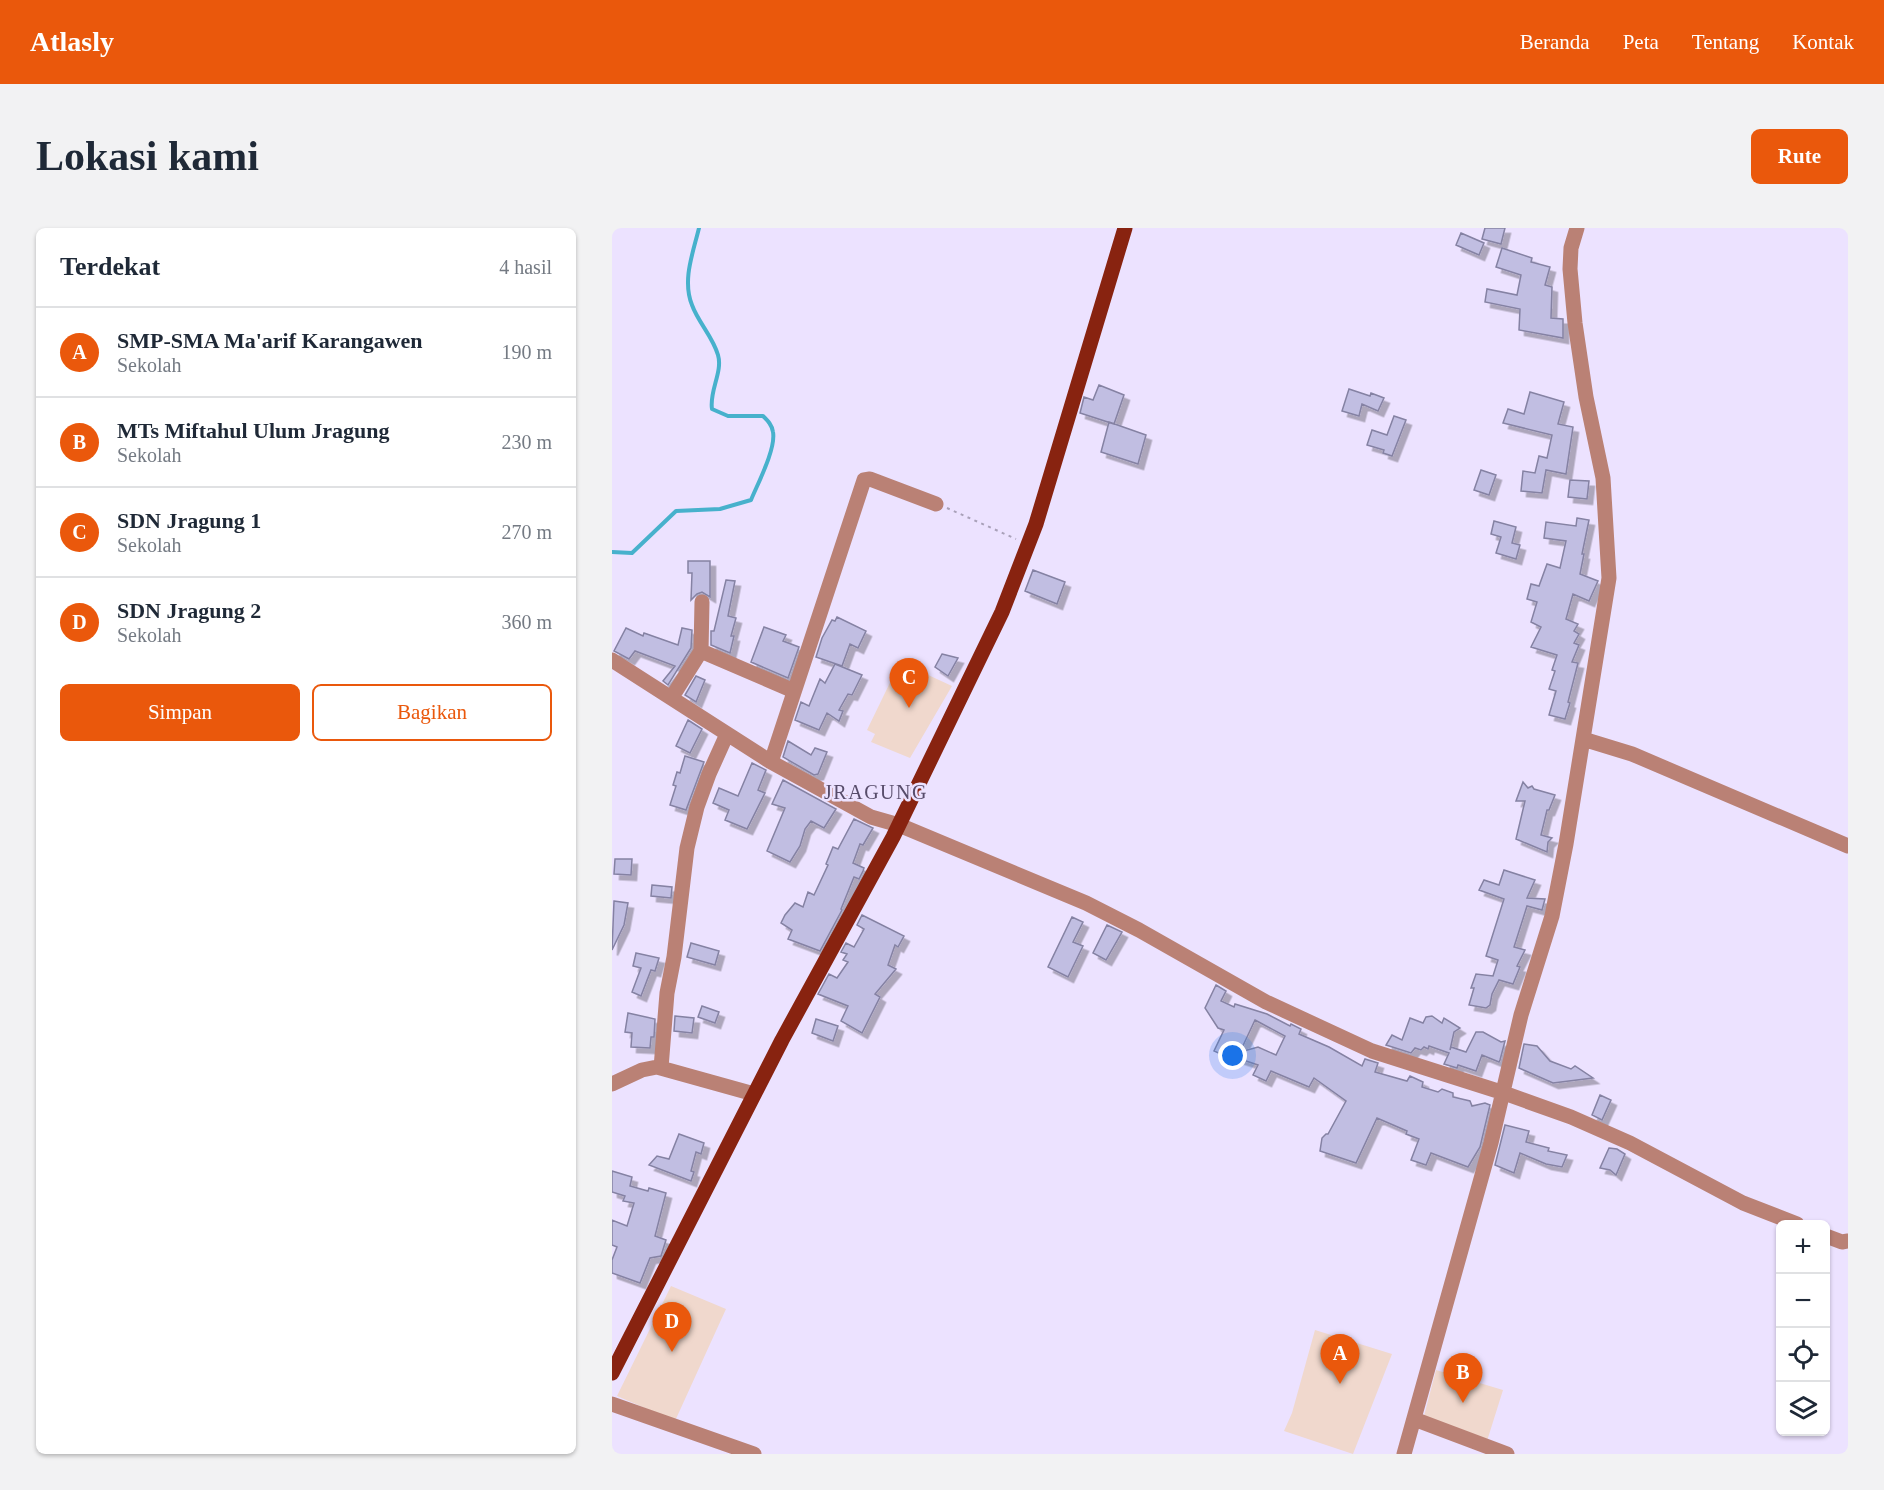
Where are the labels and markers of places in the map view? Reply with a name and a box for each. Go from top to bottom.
pin: C [890,658,928,708]
pin: D [652,1302,692,1352]
pin: A [1320,1334,1360,1384]
pin: B [1444,1354,1482,1403]

